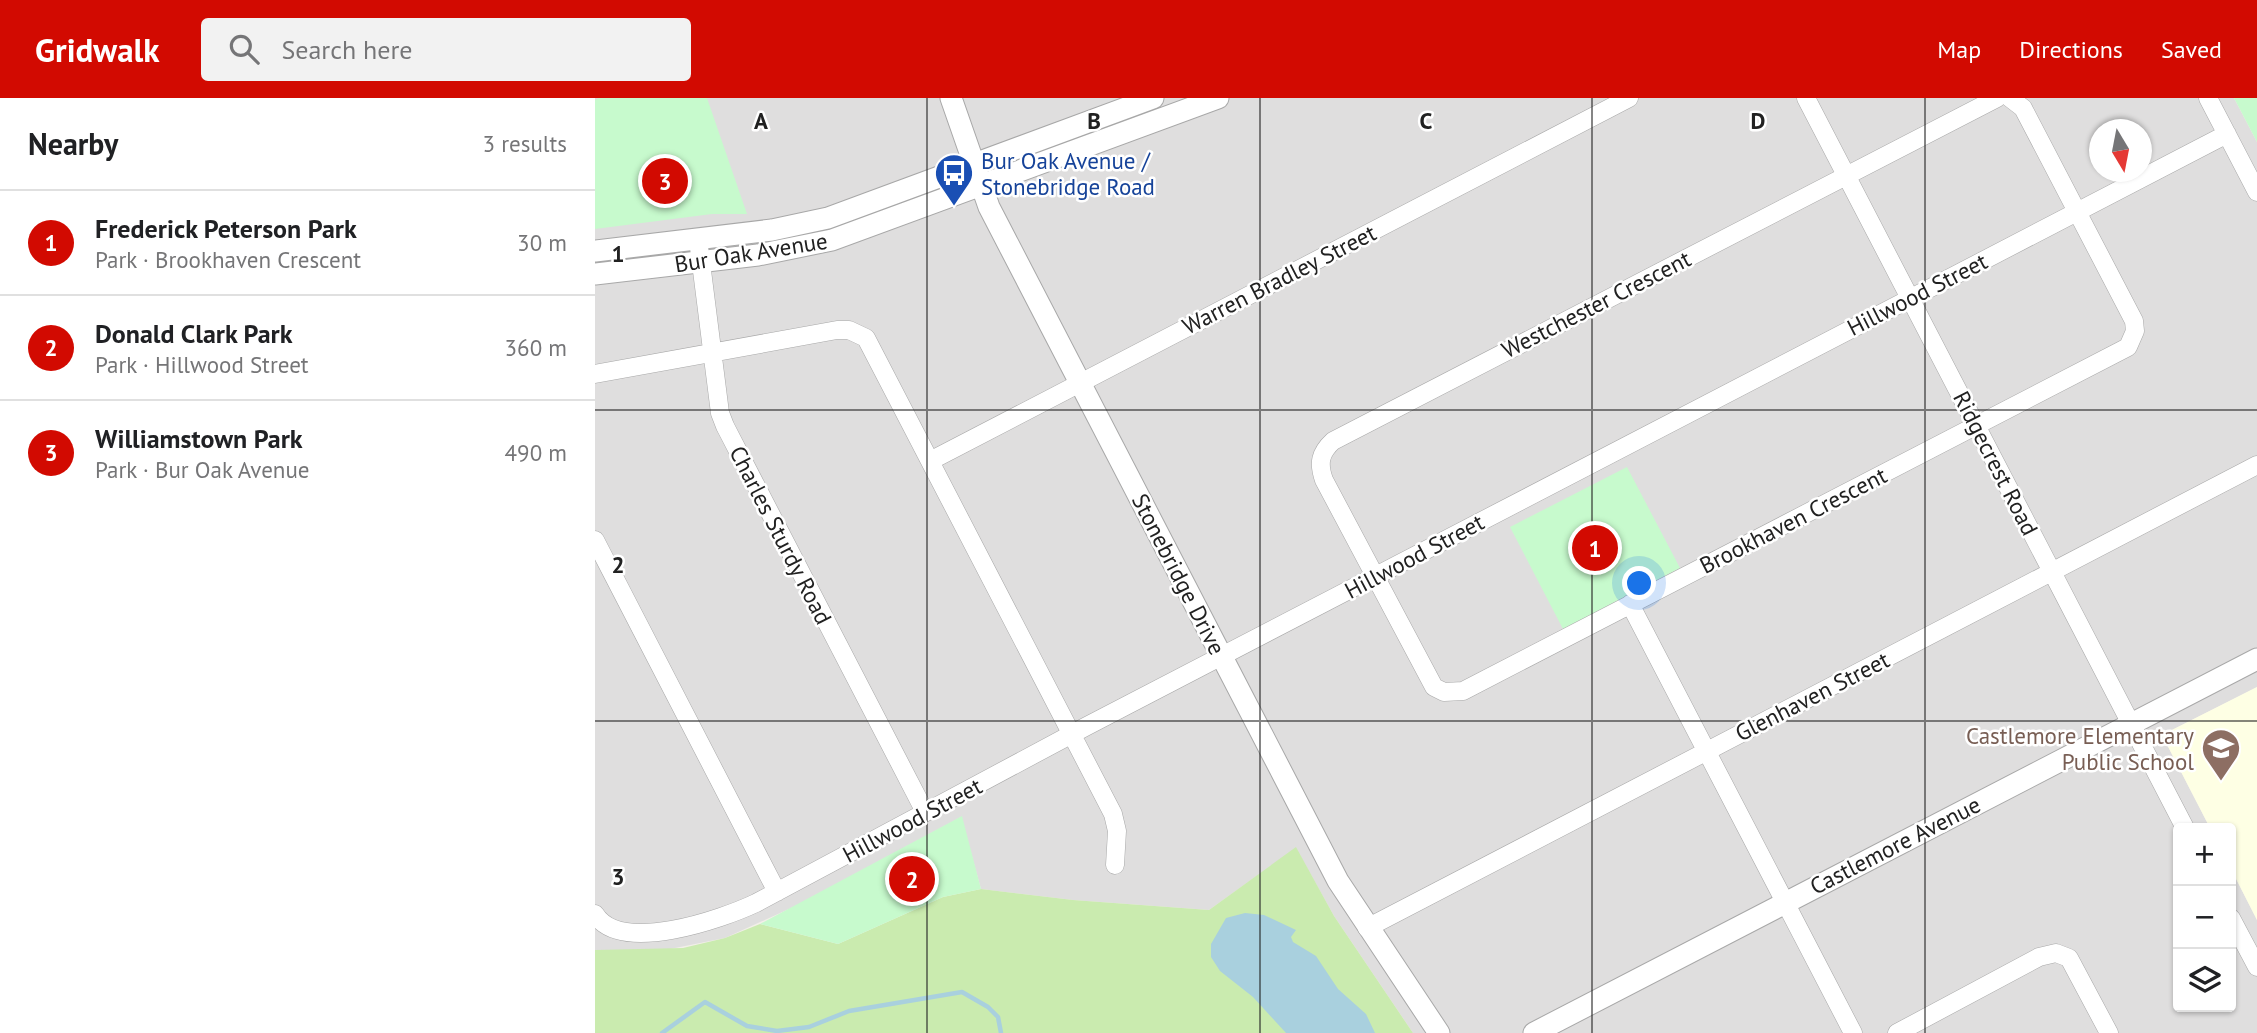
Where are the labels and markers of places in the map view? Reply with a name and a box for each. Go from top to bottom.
place label: Bur Oak Avenue / Stonebridge Road [981,146,1155,201]
bus stop icon: Bur Oak Avenue / Stonebridge Road [933,152,975,207]
pin: 3 [642,155,688,207]
pin: 1 [1572,522,1618,574]
place label: Castlemore Elementary Public School [1966,721,2194,776]
school or university icon: Castlemore Elementary Public School [2200,727,2242,782]
pin: 2 [889,853,935,905]

